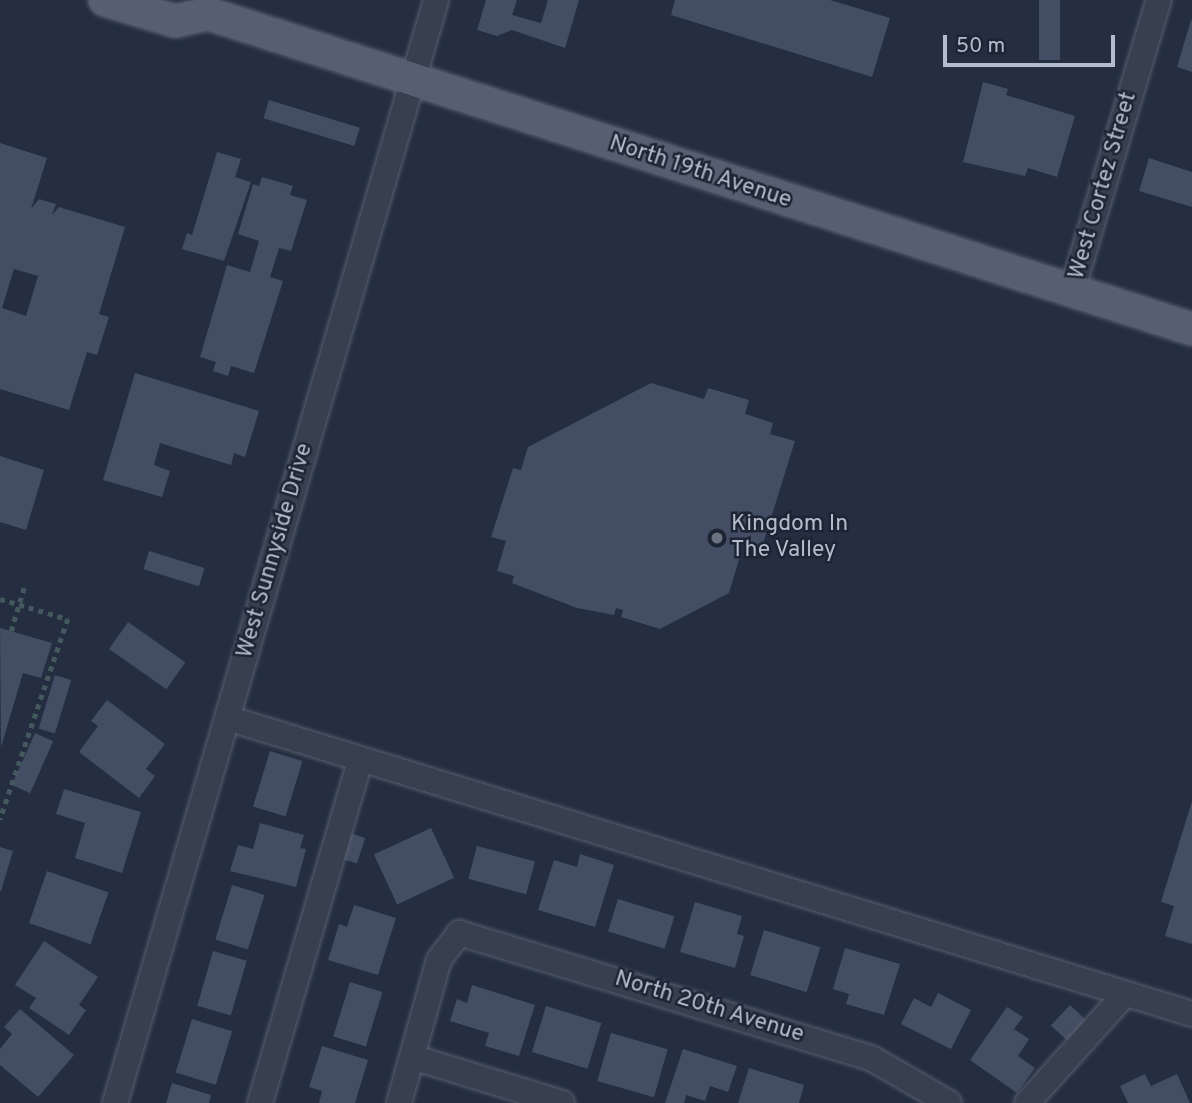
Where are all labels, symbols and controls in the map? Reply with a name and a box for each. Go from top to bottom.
scale bar [947,21,1118,65]
text: 50 m [956,33,1005,60]
street label: West Cortez Street [1064,89,1144,283]
street label: North 19th Avenue [605,130,795,216]
street label: West Sunnyside Drive [232,440,320,662]
place label: Kingdom In The Valley [731,511,848,565]
marker: Kingdom In The Valley [709,530,725,546]
street label: North 20th Avenue [611,966,807,1050]

